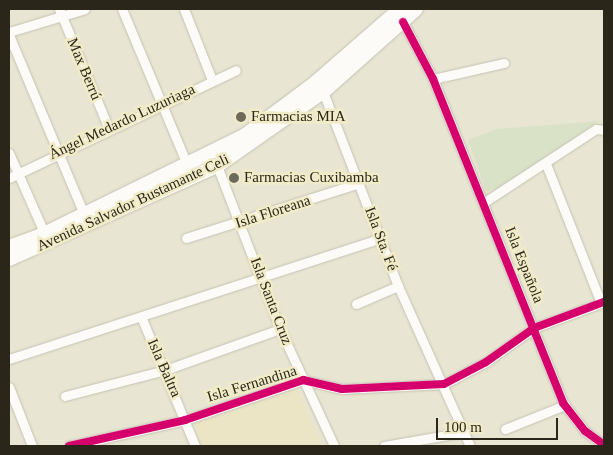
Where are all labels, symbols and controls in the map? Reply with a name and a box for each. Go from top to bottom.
street label: Max Berrú [63,35,105,103]
street label: Ángel Medardo Luzuriaga [46,80,198,164]
place label: Farmacias MIA [251,108,346,126]
marker: Farmacias MIA [235,111,247,123]
street label: Avenida Salvador Bustamante Celi [34,150,232,256]
place label: Farmacias Cuxibamba [244,169,379,187]
marker: Farmacias Cuxibamba [228,172,240,184]
street label: Isla Floreana [233,191,313,233]
street label: Isla Sta. Fé [361,204,401,274]
street label: Isla Española [501,224,547,306]
street label: Isla Santa Cruz [246,255,296,347]
street label: Isla Baltra [143,336,185,400]
street label: Isla Fernandina [205,362,299,406]
scale bar [438,408,560,440]
text: 100 m [444,419,482,435]

